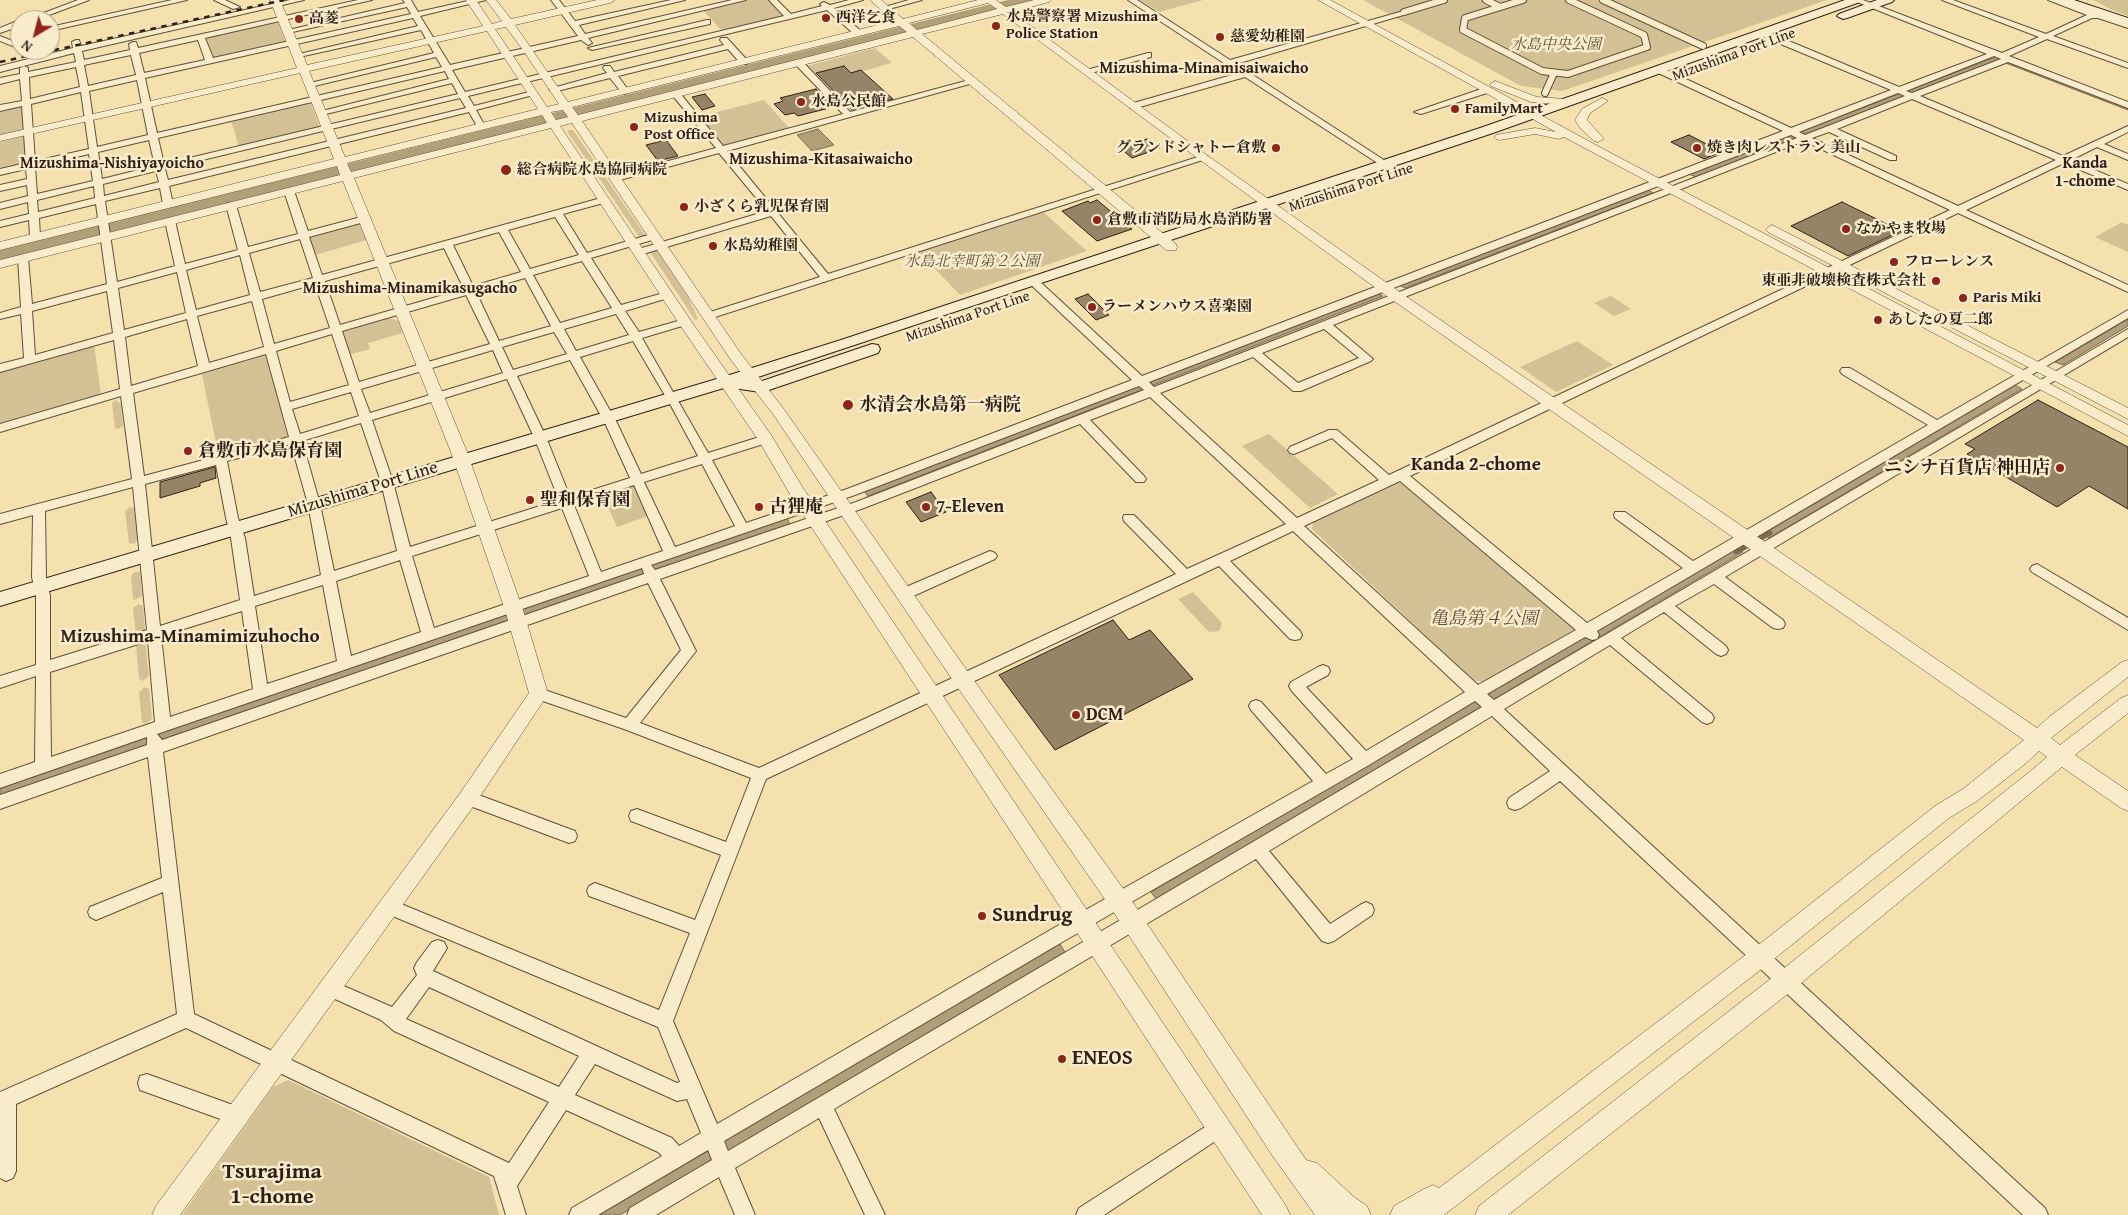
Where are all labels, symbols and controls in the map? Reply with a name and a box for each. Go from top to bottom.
place label: 水島警察署 Mizushima Police Station [1006,8,1158,43]
place label: 西洋乞食 [836,9,896,27]
north arrow [10,10,60,60]
place label: 高菱 [309,10,339,28]
marker: 西洋乞食 [820,12,832,24]
marker: 高菱 [293,13,305,25]
marker: 水島警察署 Mizushima Police Station [990,20,1002,32]
street label: Mizushima Port Line [1670,24,1798,86]
place label: 慈愛幼稚園 [1230,28,1305,46]
marker: 慈愛幼稚園 [1214,31,1226,43]
text: N [17,35,36,57]
park label: 水島中央公園 [1511,36,1601,54]
district label: Mizushima-Minamisaiwaicho [1099,59,1309,79]
place label: 水島公民館 [811,93,886,111]
marker: 水島公民館 [795,96,807,108]
place label: FamilyMart [1465,100,1543,118]
marker: FamilyMart [1449,103,1461,115]
place label: Mizushima Post Office [644,109,718,144]
marker: Mizushima Post Office [628,121,640,133]
place label: グランドシャトー倉敷 [1116,139,1266,157]
place label: 焼き肉レストラン 美山 [1707,139,1860,157]
marker: グランドシャトー倉敷 [1270,142,1282,154]
marker: 焼き肉レストラン 美山 [1691,142,1703,154]
district label: Mizushima-Kitasaiwaicho [729,150,913,170]
district label: Mizushima-Nishiyayoicho [20,154,204,174]
district label: Kanda 1-chome [2055,154,2115,192]
street label: Mizushima Port Line [1286,159,1416,217]
place label: 総合病院水島協同病院 [517,161,667,179]
marker: 総合病院水島協同病院 [499,163,513,177]
place label: 小ざくら乳児保育園 [694,198,829,216]
marker: 小ざくら乳児保育園 [678,201,690,213]
place label: 倉敷市消防局水島消防署 [1107,211,1272,229]
marker: 倉敷市消防局水島消防署 [1091,214,1103,226]
place label: なかやま牧場 [1856,220,1946,238]
marker: なかやま牧場 [1840,223,1852,235]
place label: 水島幼稚園 [723,237,798,255]
marker: 水島幼稚園 [707,240,719,252]
park label: 水島北幸町第２公園 [905,253,1039,271]
place label: フローレンス [1904,253,1994,271]
marker: フローレンス [1888,256,1900,268]
place label: 東亜非破壊検査株式会社 [1761,272,1926,290]
marker: 東亜非破壊検査株式会社 [1930,275,1942,287]
district label: Mizushima-Minamikasugacho [303,279,517,299]
street label: Mizushima Port Line [904,287,1032,347]
place label: Paris Miki [1973,289,2041,307]
marker: Paris Miki [1957,292,1969,304]
place label: ラーメンハウス喜楽園 [1102,298,1252,316]
marker: ラーメンハウス喜楽園 [1086,301,1098,313]
place label: あしたの夏二郎 [1888,311,1993,329]
marker: あしたの夏二郎 [1872,314,1884,326]
place label: 水清会水島第一病院 [859,394,1021,416]
marker: 水清会水島第一病院 [841,398,855,412]
place label: 倉敷市水島保育園 [198,440,342,462]
marker: 倉敷市水島保育園 [182,445,194,457]
district label: Kanda 2-chome [1411,454,1541,476]
street label: Mizushima Port Line [285,457,441,523]
place label: ニシナ百貨店 神田店 [1884,457,2050,479]
marker: ニシナ百貨店 神田店 [2054,462,2066,474]
place label: 聖和保育園 [540,489,630,511]
marker: 聖和保育園 [524,494,536,506]
place label: 古狸庵 [769,496,823,518]
place label: 7-Eleven [936,496,1004,518]
marker: 古狸庵 [753,501,765,513]
marker: 7-Eleven [920,501,932,513]
park label: 亀島第４公園 [1430,608,1538,630]
district label: Mizushima-Minamimizuhocho [60,626,320,648]
place label: DCM [1086,704,1123,726]
marker: DCM [1070,709,1082,721]
place label: Sundrug [992,903,1072,929]
marker: Sundrug [976,910,988,922]
place label: ENEOS [1072,1046,1133,1072]
marker: ENEOS [1056,1053,1068,1065]
district label: Tsurajima 1-chome [222,1159,322,1210]

